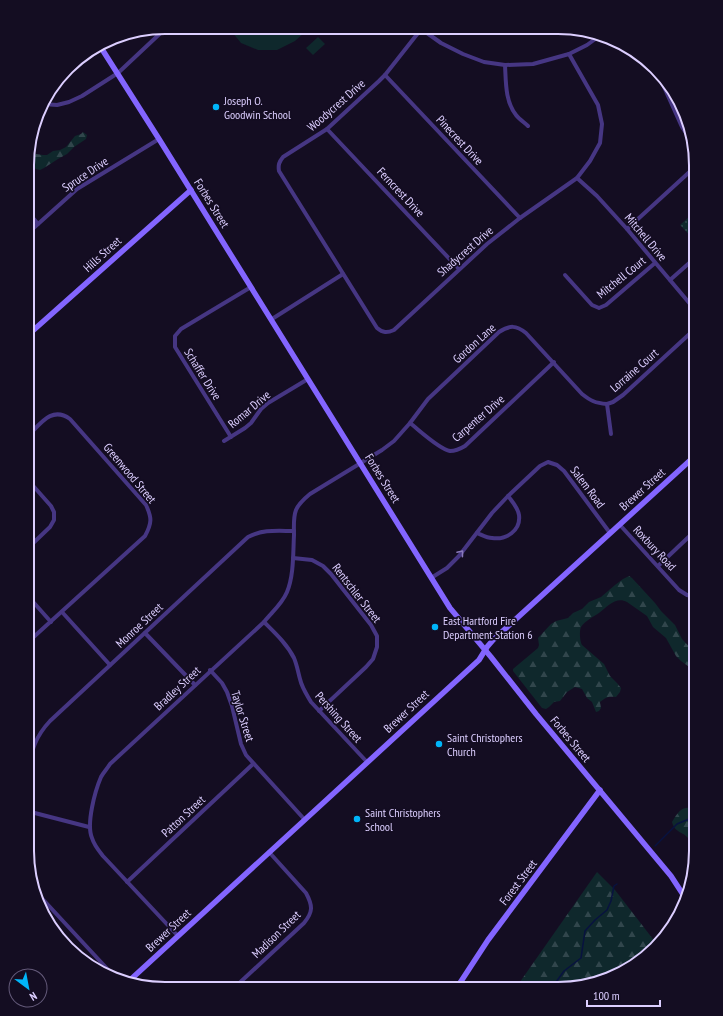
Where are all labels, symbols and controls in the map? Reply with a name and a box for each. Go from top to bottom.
street label: Woodycrest Drive [304,76,368,134]
place label: Joseph O. Goodwin School [223,93,291,122]
marker: Joseph O. Goodwin School [211,102,221,112]
street label: Pinecrest Drive [433,112,487,168]
street label: Spruce Drive [59,153,111,195]
street label: Ferncrest Drive [374,164,428,220]
street label: Forbes Street [191,176,233,231]
street label: Mitchell Drive [622,210,670,264]
street label: Shadycrest Drive [434,223,496,279]
street label: Hills Street [80,233,125,275]
street label: Mitchell Court [594,252,649,301]
street label: Gordon Lane [450,320,499,366]
street label: Schaffer Drive [181,345,225,403]
street label: Lorraine Court [607,345,662,395]
street label: Romar Drive [225,387,273,431]
street label: Carpenter Drive [449,391,507,445]
street label: Greenwood Street [100,440,160,507]
street label: Forbes Street [362,451,404,506]
street label: Salem Road [567,463,609,511]
street label: Brewer Street [616,464,668,513]
street label: Roxbury Road [630,522,680,574]
one-way arrow [457,551,464,558]
street label: Rentschler Street [329,560,385,626]
street label: Monroe Street [112,599,166,651]
place label: East Hartford Fire Department Station 6 [443,613,533,642]
marker: East Hartford Fire Department Station 6 [430,622,440,632]
street label: Bradley Street [151,662,204,713]
street label: Brewer Street [380,686,432,736]
street label: Taylor Street [228,689,258,744]
street label: Pershing Street [312,689,366,746]
street label: Forbes Street [548,713,595,765]
place label: Saint Christophers Church [447,730,523,759]
marker: Saint Christophers Church [434,739,444,749]
street label: Patton Street [158,792,208,840]
place label: Saint Christophers School [365,805,441,834]
marker: Saint Christophers School [352,814,362,824]
street label: Forest Street [496,856,540,908]
street label: Brewer Street [142,905,194,955]
street label: Madison Street [248,907,304,961]
north arrow [8,968,48,1008]
scale bar [587,982,660,1008]
text: 100 m [593,988,620,1003]
text: N [27,989,40,1004]

